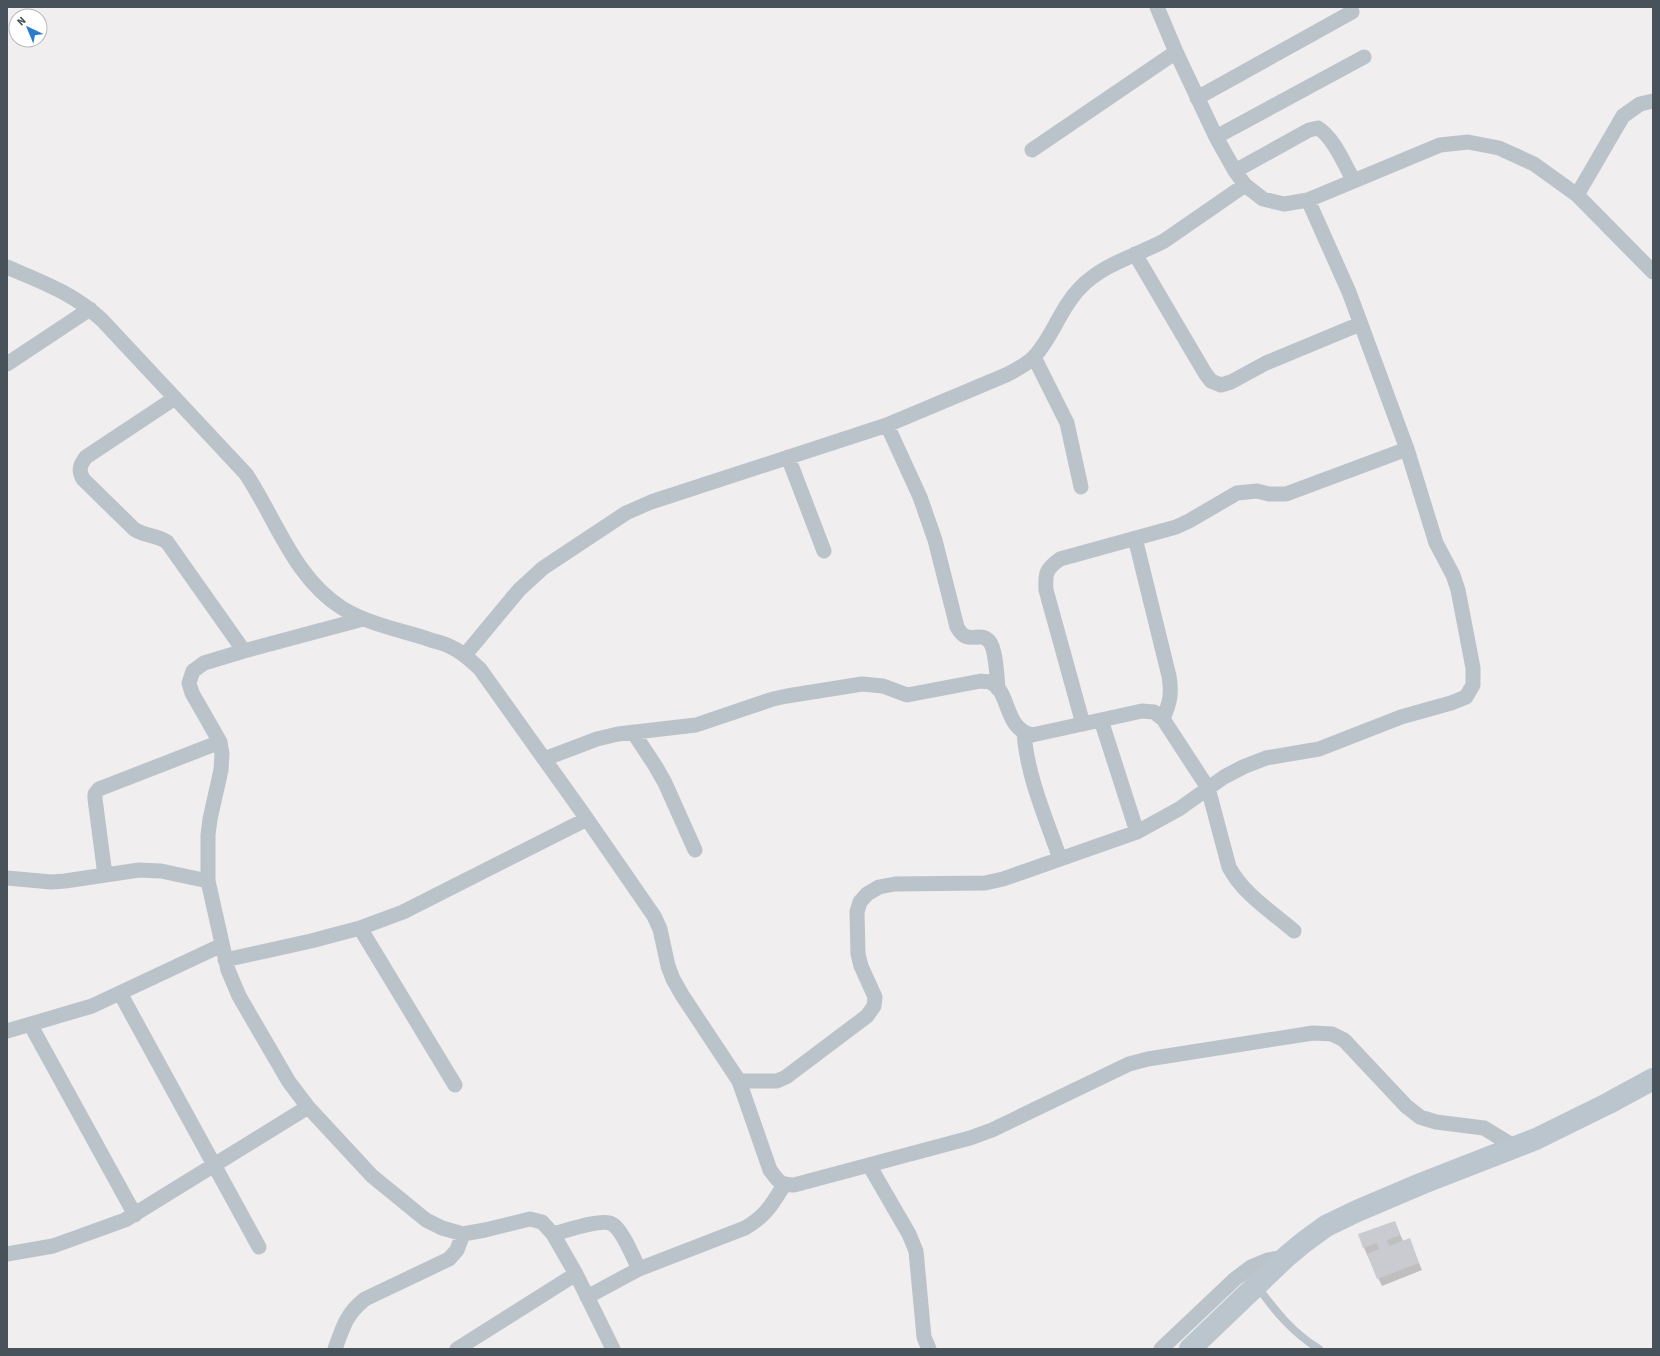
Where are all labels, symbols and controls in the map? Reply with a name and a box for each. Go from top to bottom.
north arrow [8,8,48,48]
text: N [14,13,29,29]

